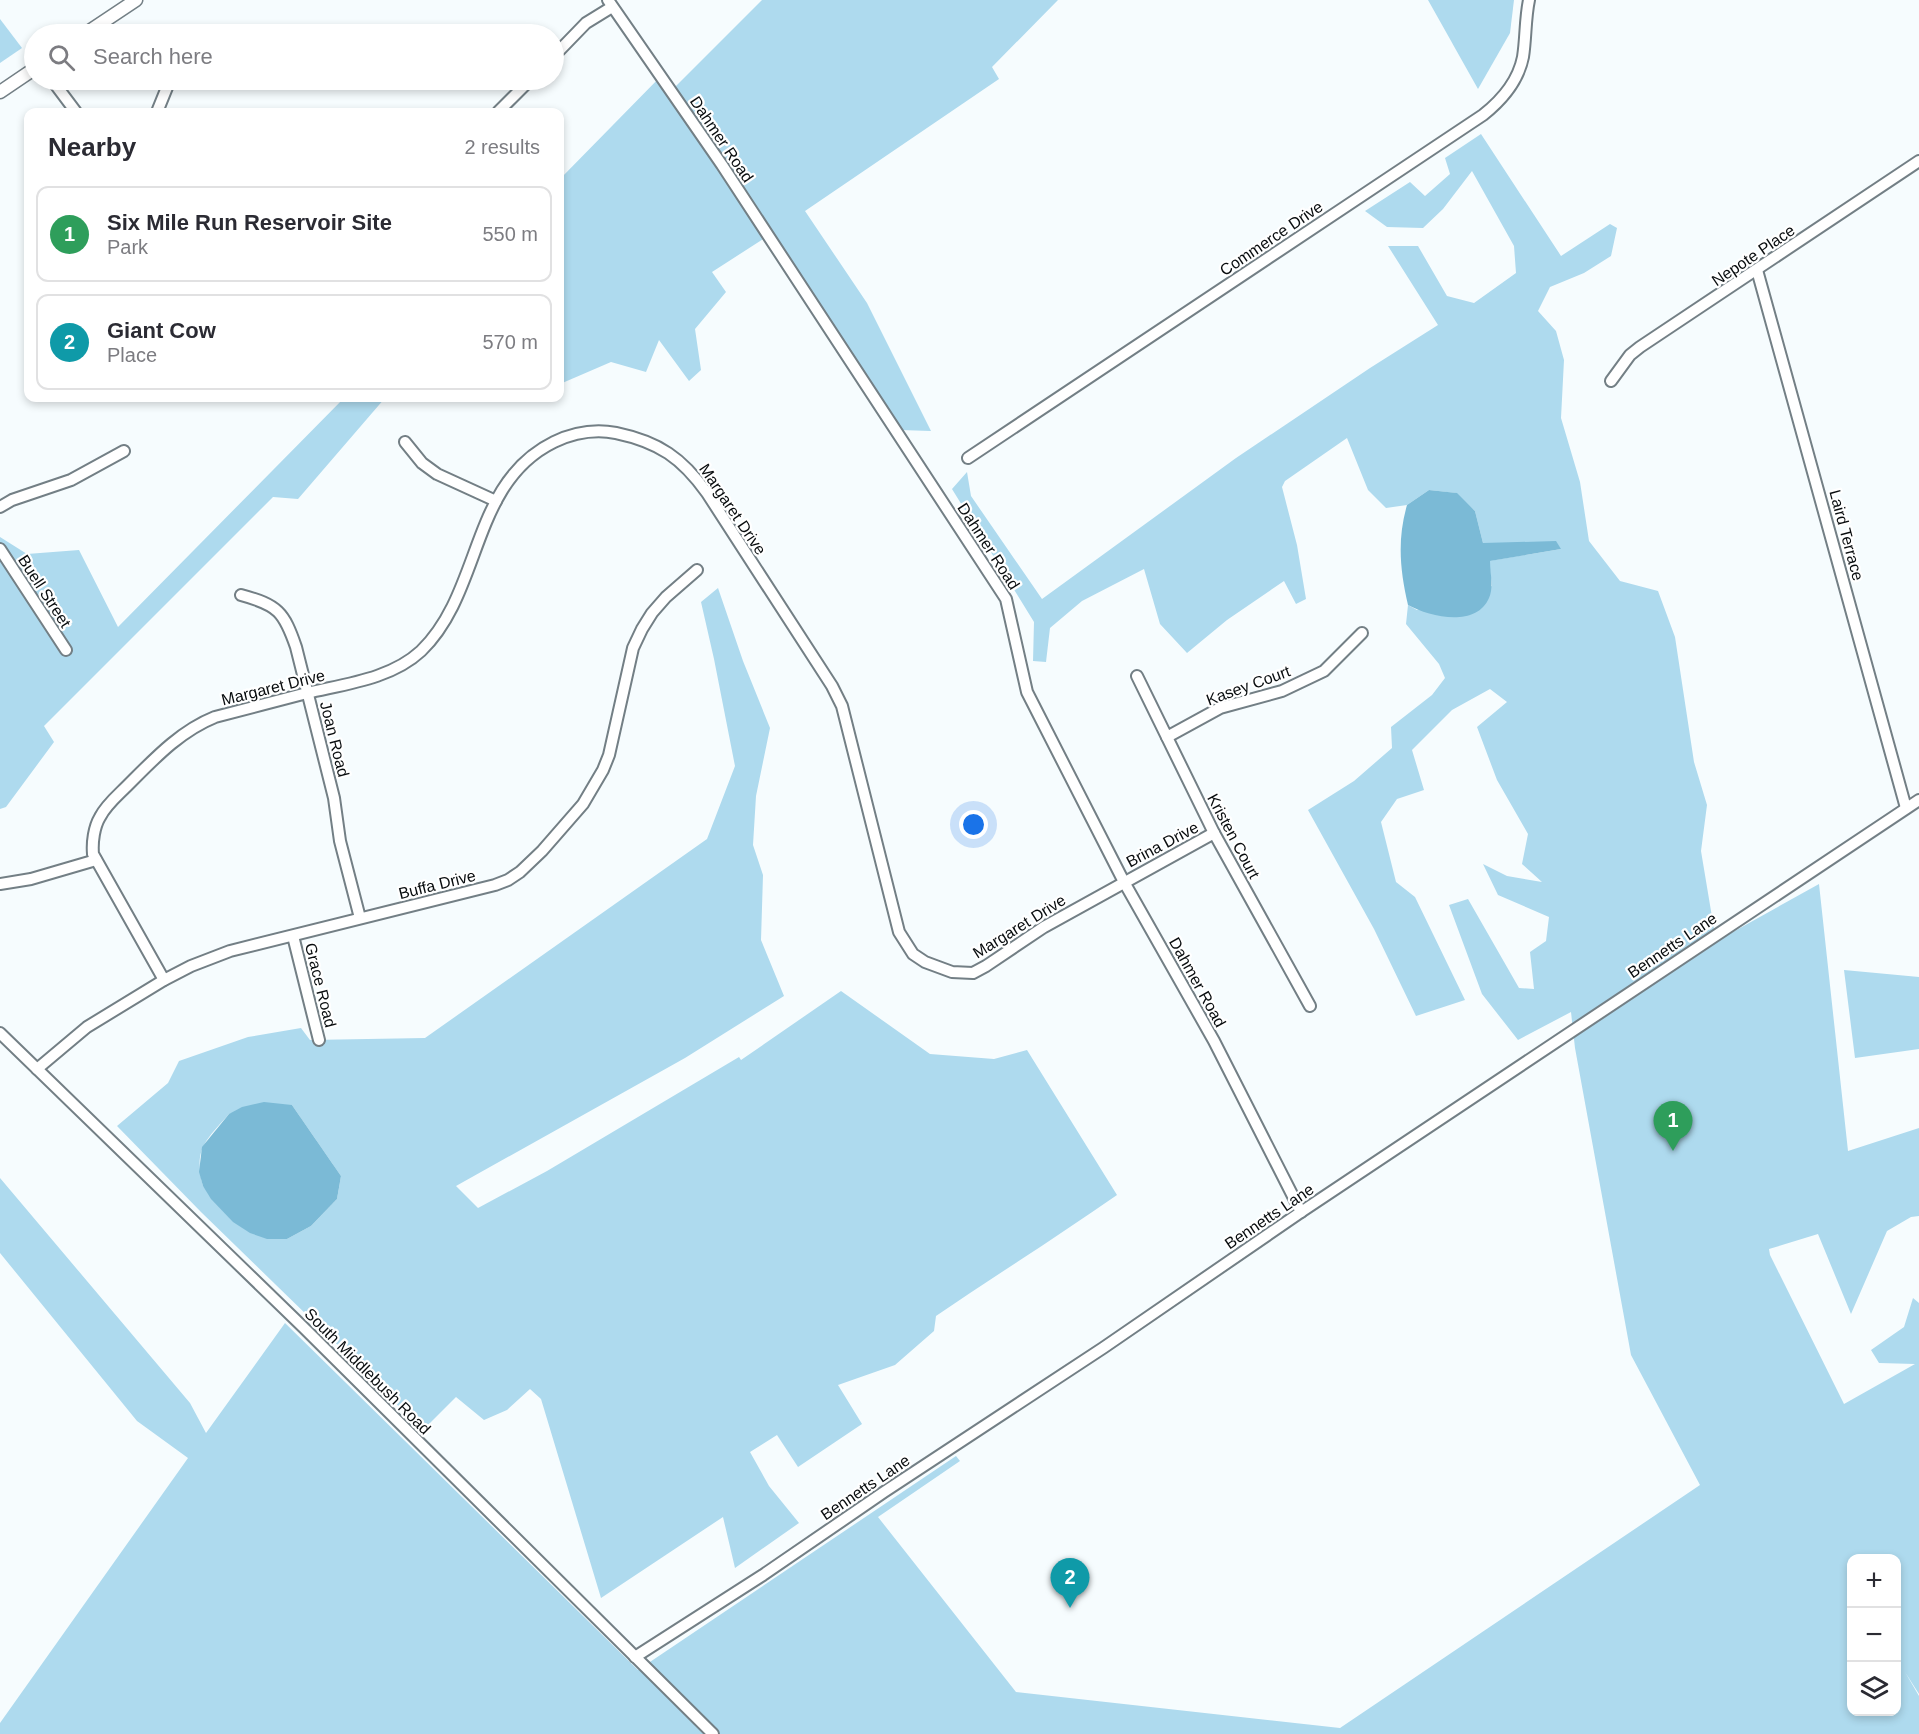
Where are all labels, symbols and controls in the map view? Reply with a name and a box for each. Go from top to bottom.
search box [24,24,564,90]
icon: search [45,41,78,74]
text: Search here [93,44,213,69]
street label: Dahmer Road [687,93,756,185]
text: Nearby [48,132,136,162]
text: 2 results [464,136,540,158]
street label: Commerce Drive [1217,198,1326,279]
text: Six Mile Run Reservoir Site [107,210,392,235]
street label: Nepote Place [1709,221,1798,289]
text: 1 [64,223,75,245]
text: 550 m [482,223,538,245]
text: Park [107,236,148,258]
text: Giant Cow [107,318,216,343]
text: 2 [64,331,75,353]
text: 570 m [482,331,538,353]
text: Place [107,344,157,366]
street label: Margaret Drive [696,461,769,558]
street label: Laird Terrace [1826,488,1867,582]
street label: Dahmer Road [954,500,1023,593]
street label: Buell Street [15,552,75,631]
street label: Kasey Court [1204,662,1293,709]
street label: Margaret Drive [220,666,327,709]
street label: Joan Road [317,700,352,779]
street label: Kristen Court [1204,791,1263,882]
your location [959,810,988,839]
street label: Brina Drive [1123,818,1201,871]
street label: Buffa Drive [397,867,478,902]
street label: Margaret Drive [970,891,1069,962]
street label: Bennetts Lane [1625,909,1720,981]
street label: Dahmer Road [1166,935,1229,1030]
street label: Grace Road [302,941,339,1029]
pin: 1 [1654,1102,1692,1151]
street label: Bennetts Lane [1222,1180,1317,1252]
street label: South Middlebush Road [301,1305,434,1438]
street label: Bennetts Lane [818,1451,913,1523]
map controls [1847,1554,1901,1716]
button: + [1847,1554,1901,1608]
pin: 2 [1050,1558,1090,1608]
button: − [1847,1608,1901,1662]
button: layers [1847,1662,1901,1716]

